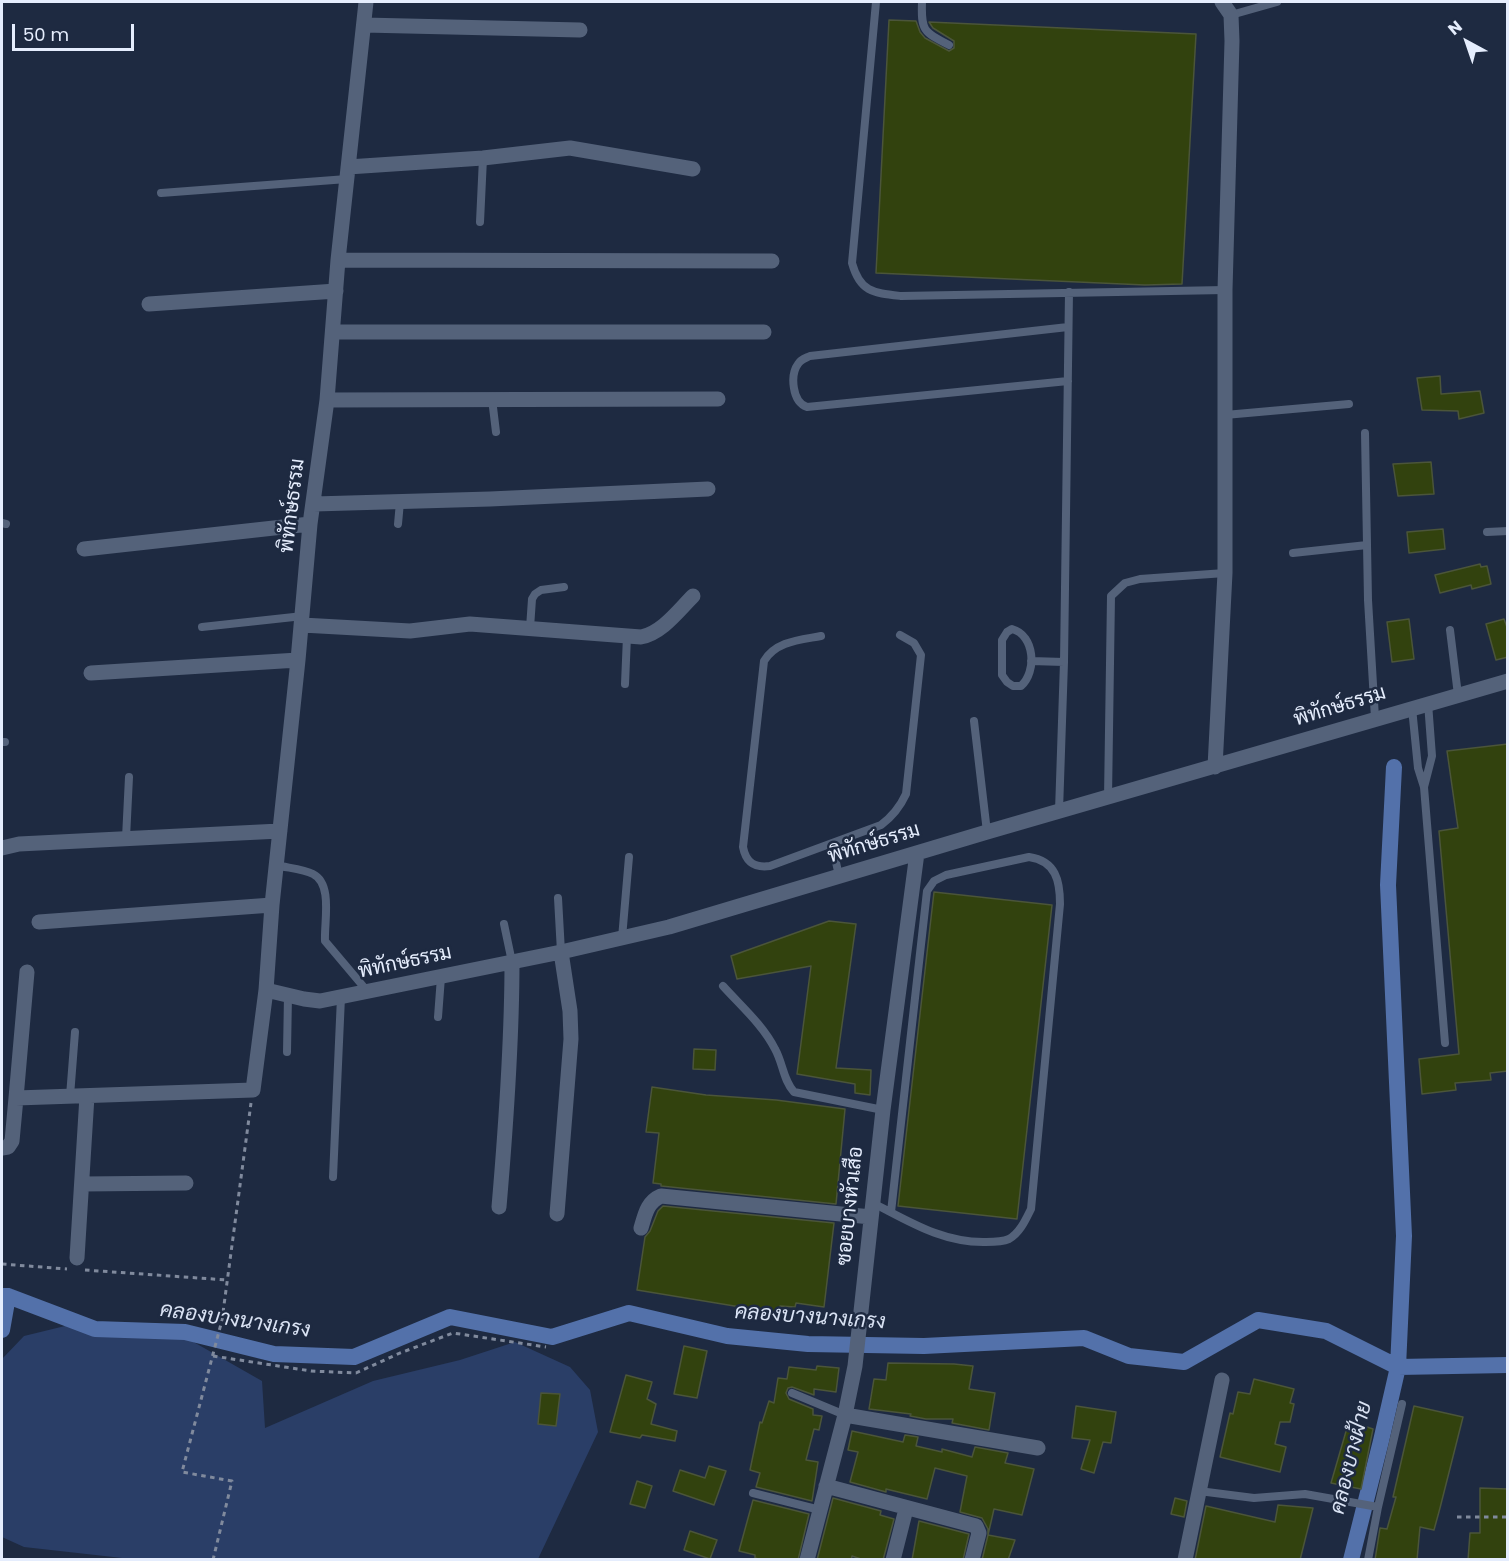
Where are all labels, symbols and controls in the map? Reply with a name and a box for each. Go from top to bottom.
scale bar [15,12,136,50]
north arrow [1437,12,1497,72]
text: N [1443,15,1467,41]
text: 50 m [23,22,69,47]
street label: พิทักษ์ธรรม [275,457,311,555]
street label: พิทักษ์ธรรม [1291,682,1389,732]
street label: พิทักษ์ธรรม [825,819,923,869]
street label: พิทักษ์ธรรม [356,941,454,985]
street label: ซอยบางหัวเสือ [833,1145,869,1267]
water label: คลองบางนางเกรง [158,1298,312,1344]
water label: คลองบางนางเกรง [734,1300,886,1336]
water label: คลองบางฝ้าย [1326,1399,1378,1517]

